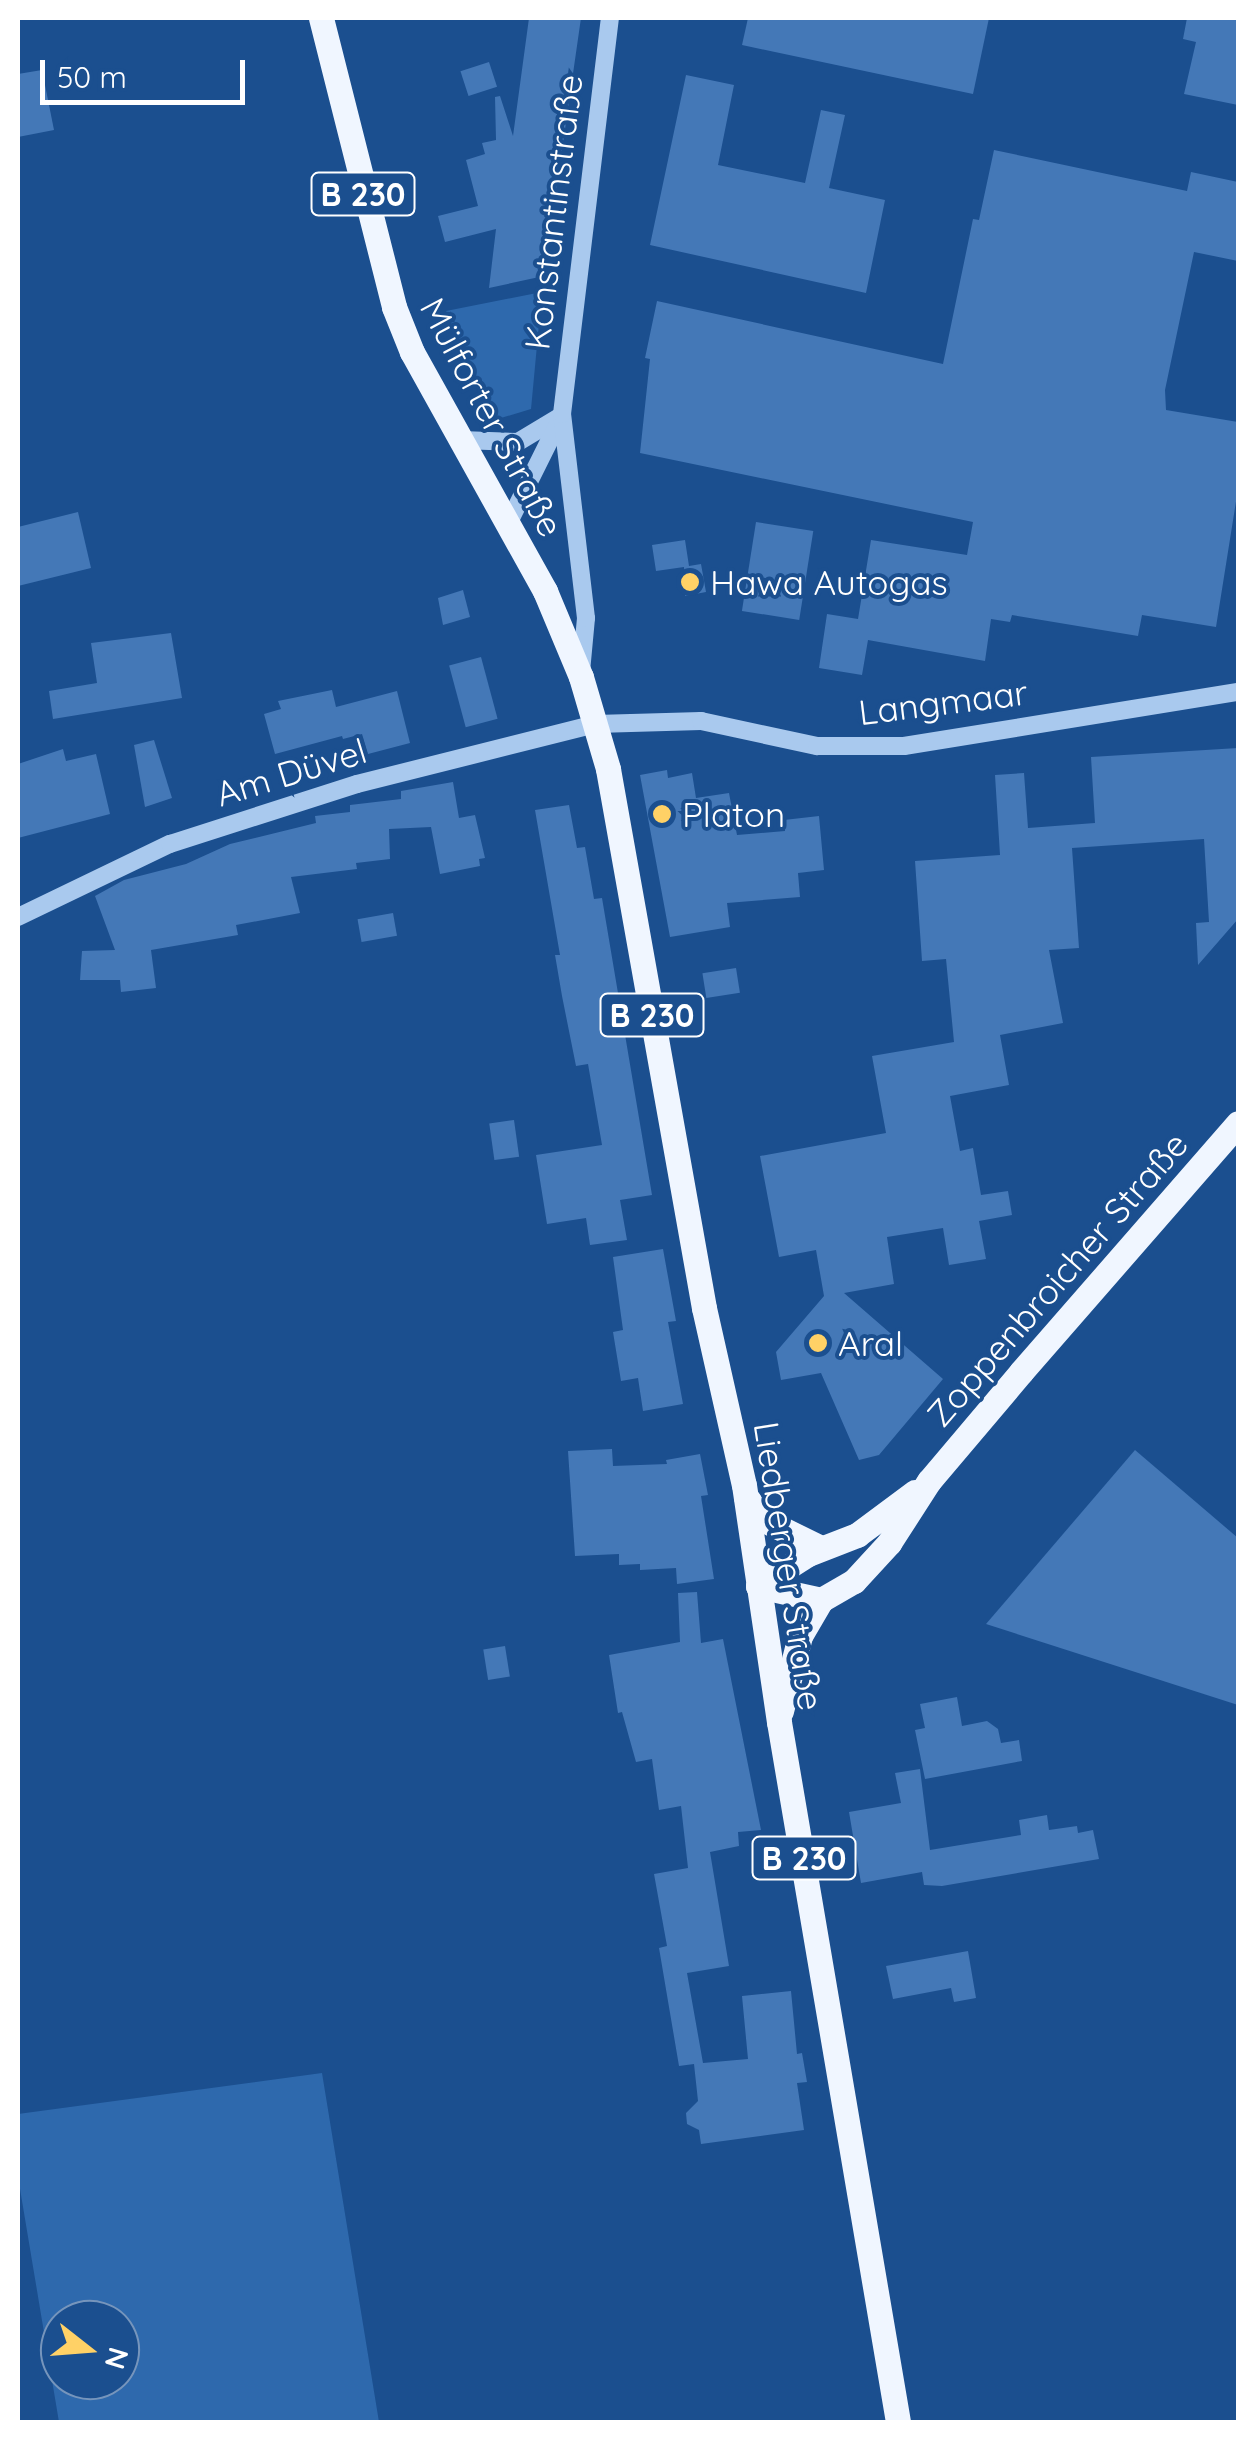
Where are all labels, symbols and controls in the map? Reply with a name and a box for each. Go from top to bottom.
scale bar [45,40,250,102]
text: 50 m [57,58,127,96]
street label: Konstantinstraße [515,72,591,352]
road number: B 230 [310,167,416,221]
street label: Mülforter Straße [411,291,573,543]
place label: Hawa Autogas [710,561,948,603]
marker: Hawa Autogas [679,571,701,593]
street label: Langmaar [856,671,1030,733]
street label: Am Düvel [211,729,371,815]
place label: Platon [682,793,785,835]
marker: Platon [651,803,673,825]
road number: B 230 [600,988,704,1042]
street label: Zoppenbroicher Straße [918,1123,1196,1435]
place label: Aral [838,1322,903,1364]
marker: Aral [807,1332,829,1354]
street label: Liedberger Straße [745,1419,833,1713]
road number: B 230 [752,1831,856,1885]
north arrow [40,2300,140,2400]
text: N [98,2343,137,2373]

